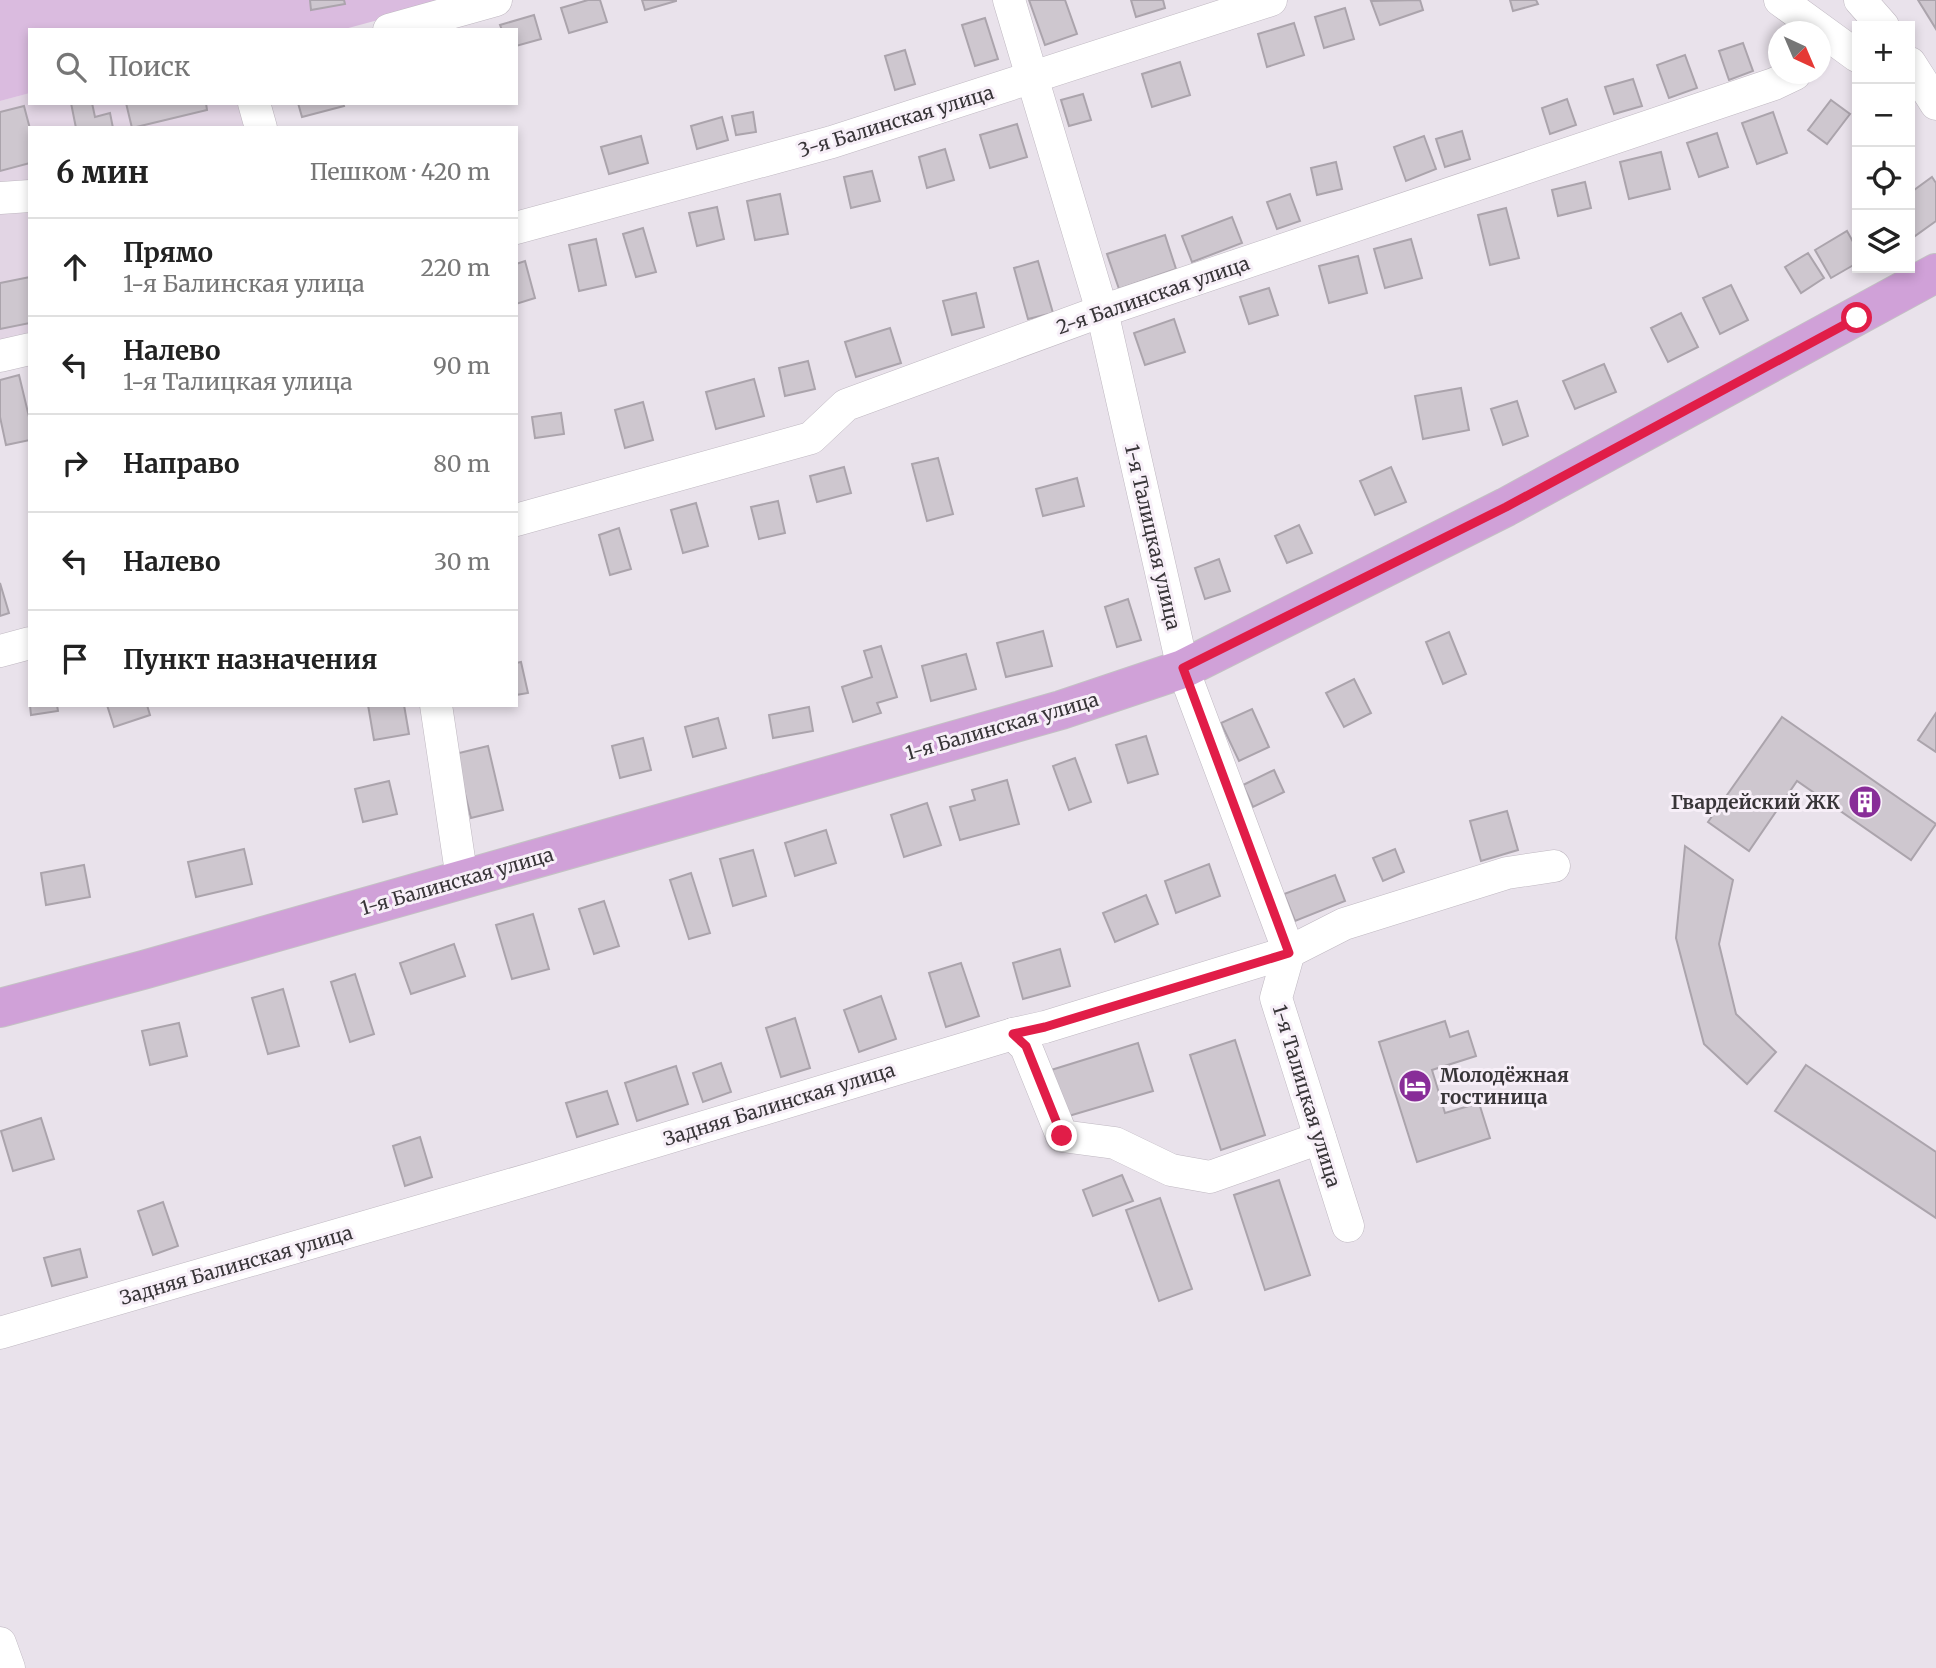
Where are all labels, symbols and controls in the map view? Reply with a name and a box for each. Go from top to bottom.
north arrow [1768,21,1831,84]
map controls [1852,21,1915,273]
button: + [1852,21,1915,84]
search box [28,28,518,105]
icon: search [52,48,90,86]
text: Поиск [108,50,190,83]
street label: 3-я Балинская улица [795,80,997,162]
button: − [1852,84,1915,147]
button: locate [1852,147,1915,210]
text: 6 мин [56,153,149,191]
text: Пешком · 420 m [310,157,490,186]
button: layers [1852,210,1915,273]
text: Прямо [123,236,213,269]
icon: ahead [56,248,94,286]
street label: 2-я Балинская улица [1053,251,1253,339]
text: 220 m [420,253,490,282]
text: 1-я Балинская улица [123,269,365,298]
route start [1841,302,1872,333]
text: Налево [123,334,221,367]
icon: left [56,346,94,384]
text: 90 m [433,351,490,380]
text: 1-я Талицкая улица [123,367,353,396]
street label: 1-я Талицкая улица [1120,442,1186,632]
icon: right [56,444,94,482]
text: Направо [123,447,240,480]
text: 80 m [433,449,490,478]
icon: left [56,542,94,580]
text: Налево [123,545,221,578]
text: 30 m [434,547,490,576]
icon: arrive [56,640,94,678]
text: Пункт назначения [123,643,377,676]
street label: 1-я Балинская улица [903,687,1101,765]
building icon: Гвардейский ЖК [1846,783,1884,821]
place label: Гвардейский ЖК [1671,790,1840,814]
street label: 1-я Балинская улица [358,842,556,920]
street label: 1-я Талицкая улица [1268,1002,1346,1190]
street label: Задняя Балинская улица [660,1057,898,1151]
place label: Молодёжная гостиница [1440,1063,1569,1109]
hotel icon: Молодёжная гостиница [1396,1067,1434,1105]
route end [1046,1120,1077,1151]
street label: Задняя Балинская улица [117,1220,355,1310]

